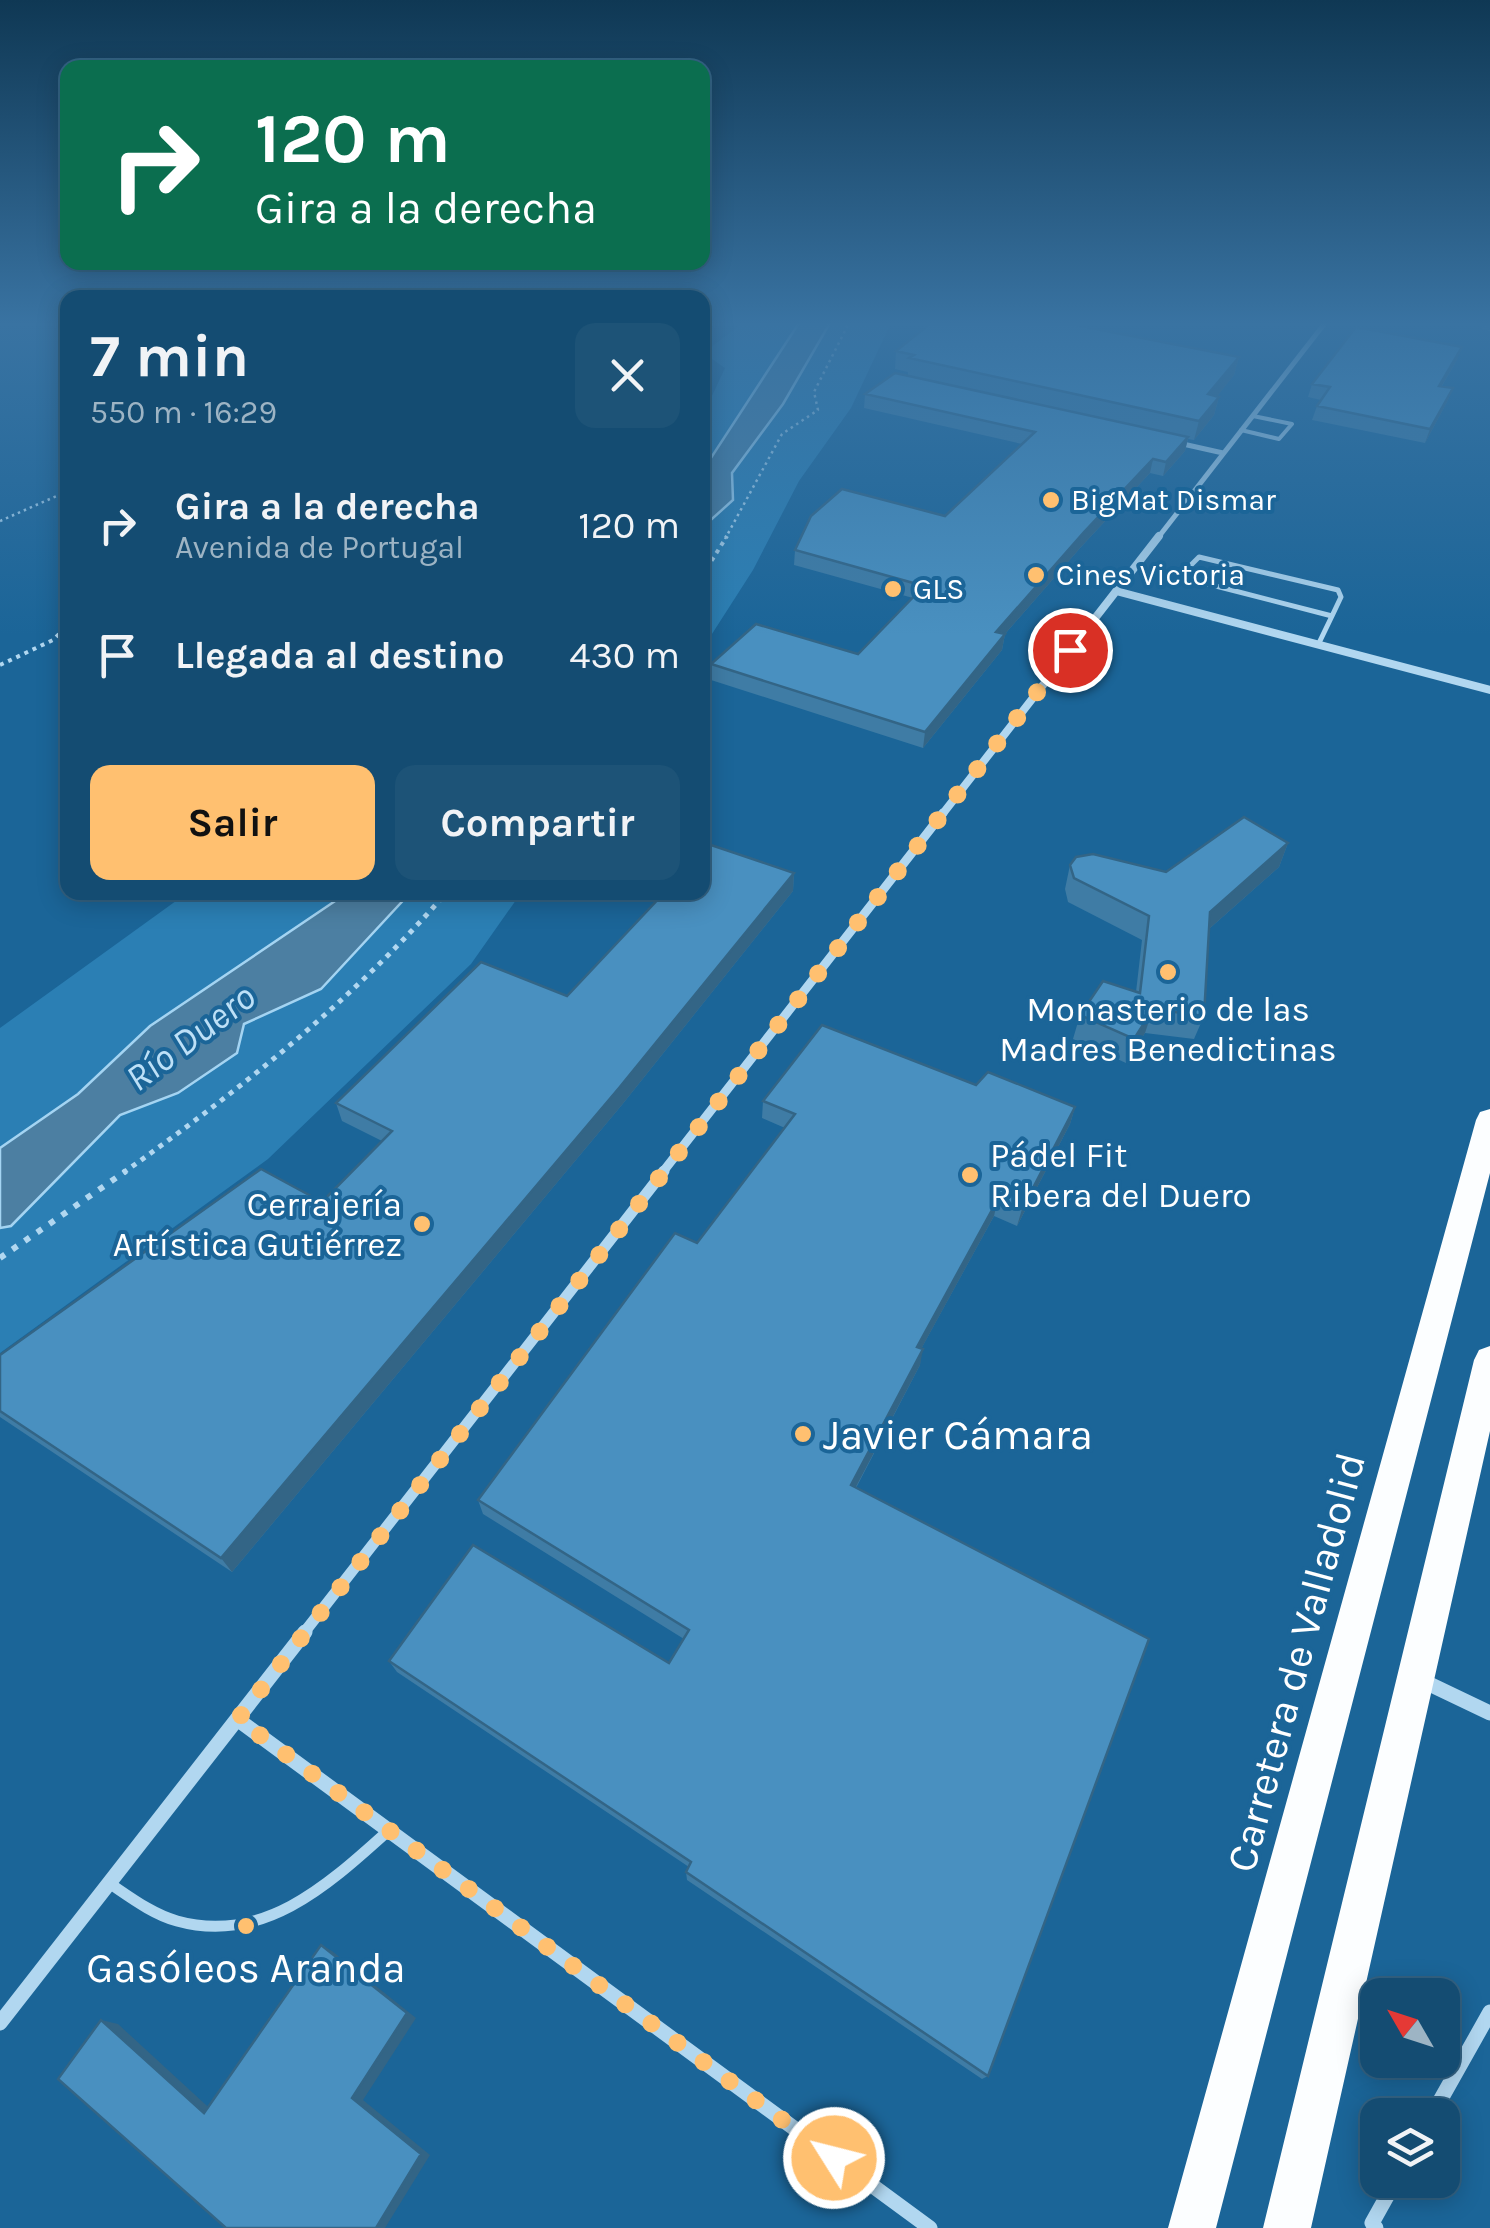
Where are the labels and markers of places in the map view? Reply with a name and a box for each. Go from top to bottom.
place label: BigMat Dismar [1071,482,1276,518]
marker: BigMat Dismar [1040,489,1062,511]
place label: Cines Victoria [1056,557,1245,593]
marker: Cines Victoria [1025,564,1047,586]
place label: GLS [913,571,964,607]
marker: GLS [882,578,904,600]
pin [1028,608,1113,693]
marker: Monasterio de las Madres Benedictinas [1157,961,1179,983]
place label: Monasterio de las Madres Benedictinas [999,989,1337,1070]
place label: Pádel Fit Ribera del Duero [990,1135,1252,1216]
marker: Pádel Fit Ribera del Duero [959,1164,981,1186]
place label: Cerrajería Artística Gutiérrez [113,1184,402,1265]
marker: Cerrajería Artística Gutiérrez [411,1213,433,1235]
place label: Javier Cámara [823,1410,1093,1460]
marker: Javier Cámara [792,1423,814,1445]
marker: Gasóleos Aranda [235,1915,257,1937]
place label: Gasóleos Aranda [86,1943,406,1993]

